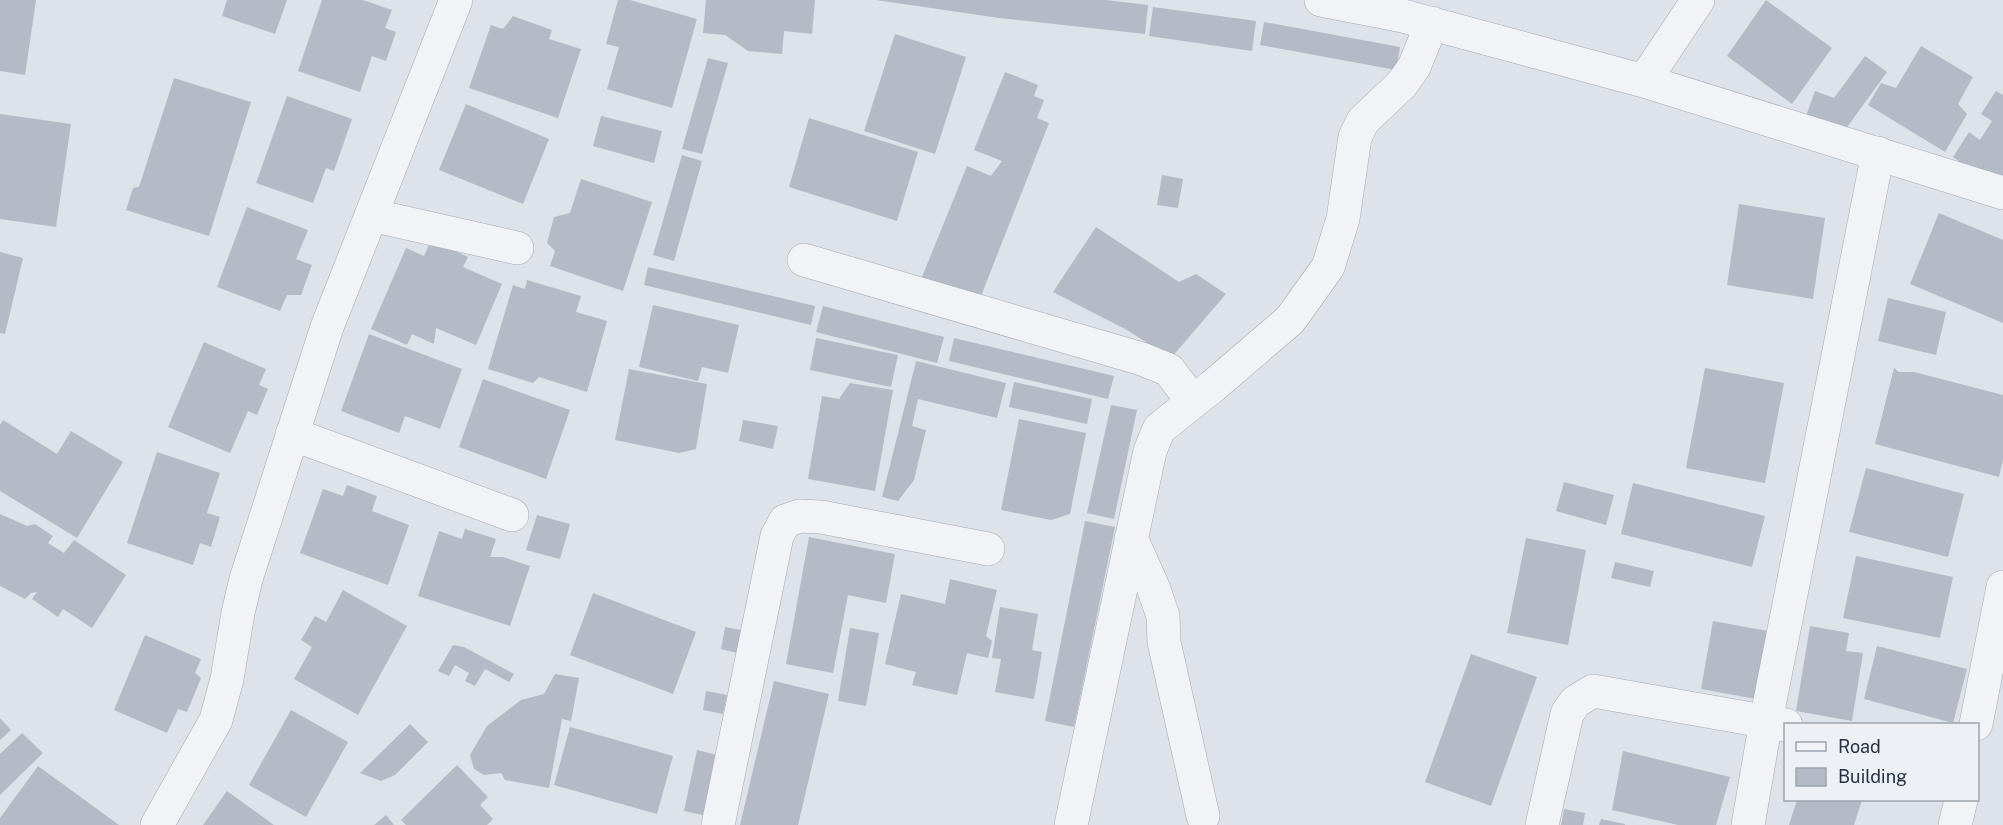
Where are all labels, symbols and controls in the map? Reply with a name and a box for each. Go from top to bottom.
legend [1784,723,1979,801]
text: Road [1838,736,1881,757]
text: Building [1838,766,1907,787]

